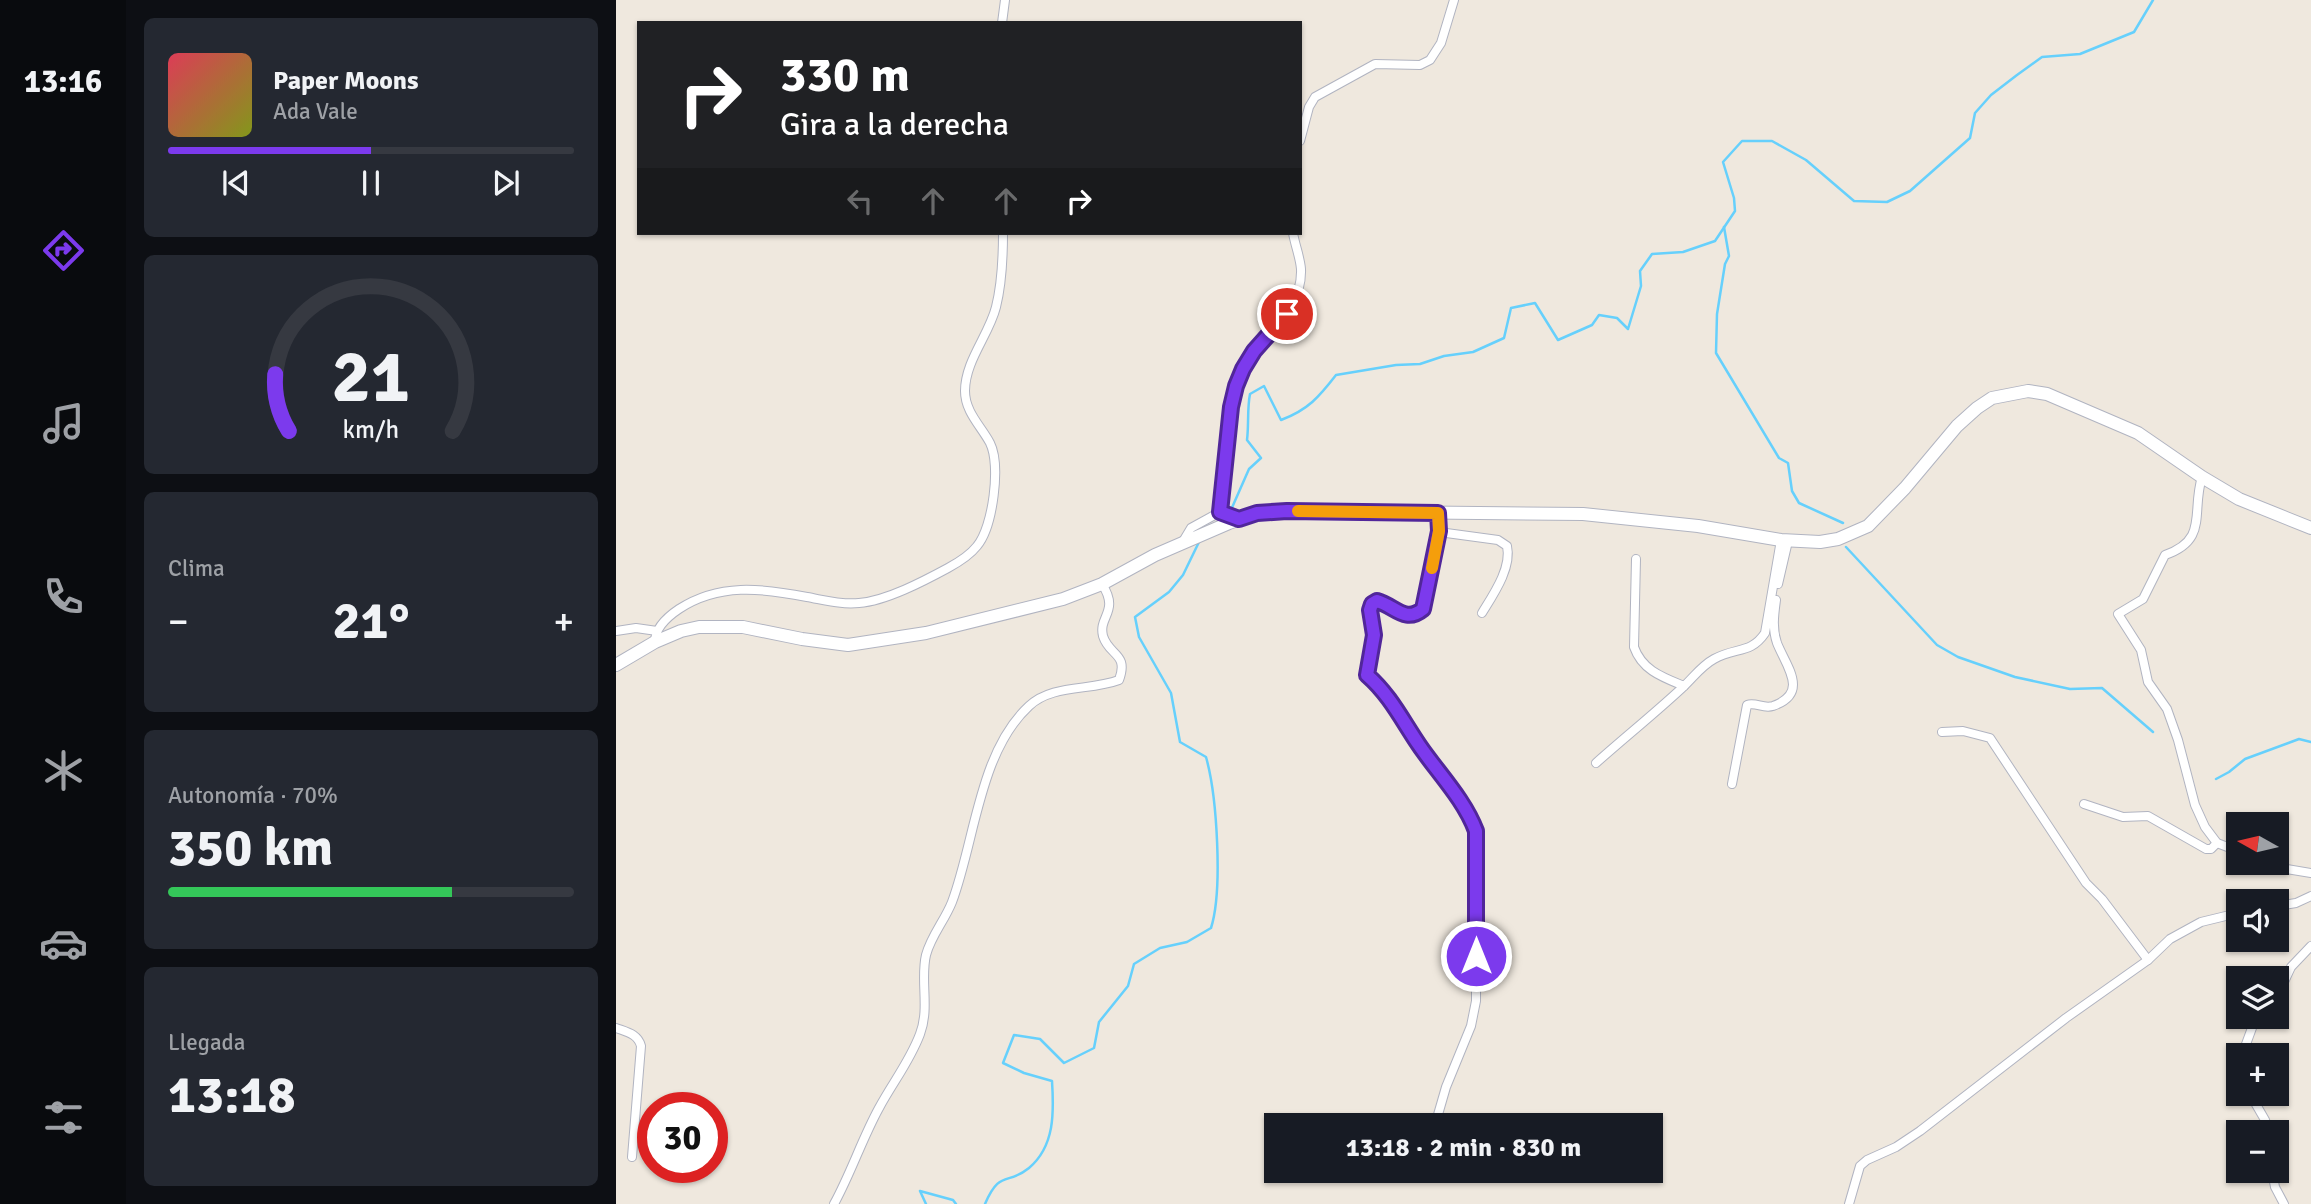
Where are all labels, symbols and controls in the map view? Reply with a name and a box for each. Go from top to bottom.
text: 330 m [780,45,910,105]
icon: right [665,49,756,140]
text: 13:16 [24,62,102,101]
text: Paper Moons [273,65,419,97]
text: Ada Vale [273,97,358,126]
text: Gira a la derecha [780,105,1009,144]
icon: previous [217,164,255,202]
icon: pause [352,164,390,202]
icon: next [487,164,525,202]
icon: left [841,182,879,220]
icon: ahead [914,182,952,220]
icon: ahead [987,182,1025,220]
icon: right [1060,182,1098,220]
icon: directions [39,226,88,275]
pin [1257,284,1317,344]
icon: arrive [1268,295,1306,333]
text: 21 [332,333,410,422]
icon: music [39,399,88,448]
text: km/h [343,414,399,445]
text: Clima [168,554,225,583]
icon: phone [39,572,88,621]
text: 21° [333,589,409,653]
text: − [168,598,189,645]
text: + [553,598,574,645]
icon: climate [39,746,88,795]
text: Autonomía · 70% [168,781,338,810]
north arrow [2226,812,2289,875]
map controls [2226,812,2289,1183]
text: 350 km [168,816,333,880]
button: sound [2226,889,2289,952]
icon: car [39,919,88,968]
position arrow [1439,919,1513,993]
button: layers [2226,966,2289,1029]
text: Llegada [168,1028,245,1057]
button: + [2226,1043,2289,1106]
text: 13:18 [168,1063,296,1127]
speed limit sign: 30 [637,1092,728,1183]
icon: filters [39,1093,88,1142]
button: − [2226,1120,2289,1183]
text: 13:18 · 2 min · 830 m [1346,1132,1581,1164]

